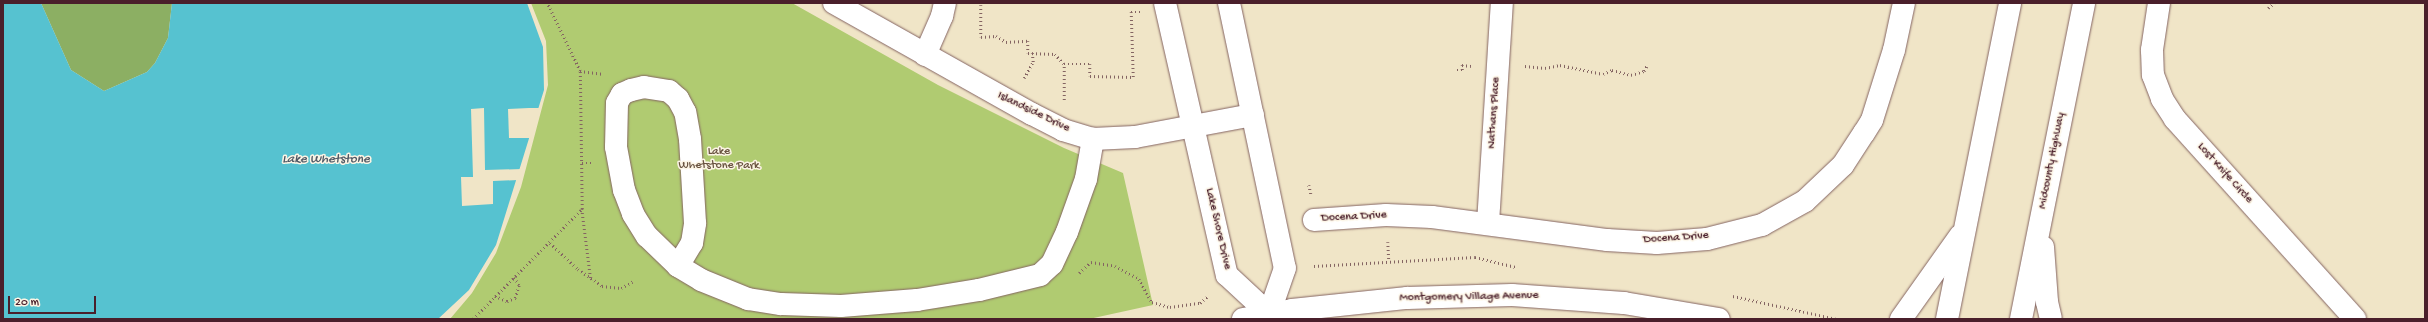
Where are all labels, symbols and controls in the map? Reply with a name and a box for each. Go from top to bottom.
street label: Nathans Place [1485,77,1505,149]
street label: Islandside Drive [995,89,1071,137]
street label: Midcounty Highway [2037,112,2069,210]
street label: Lost Knife Circle [2193,141,2255,207]
park label: Lake Whetstone Park [679,146,759,174]
water label: Lake Whetstone [282,152,370,168]
street label: Lake Shore Drive [1201,187,1233,271]
street label: Docena Drive [1321,209,1387,227]
street label: Docena Drive [1643,230,1709,248]
scale bar [10,288,98,314]
street label: Montgomery Village Avenue [1399,290,1539,306]
text: 20 m [15,296,39,310]

